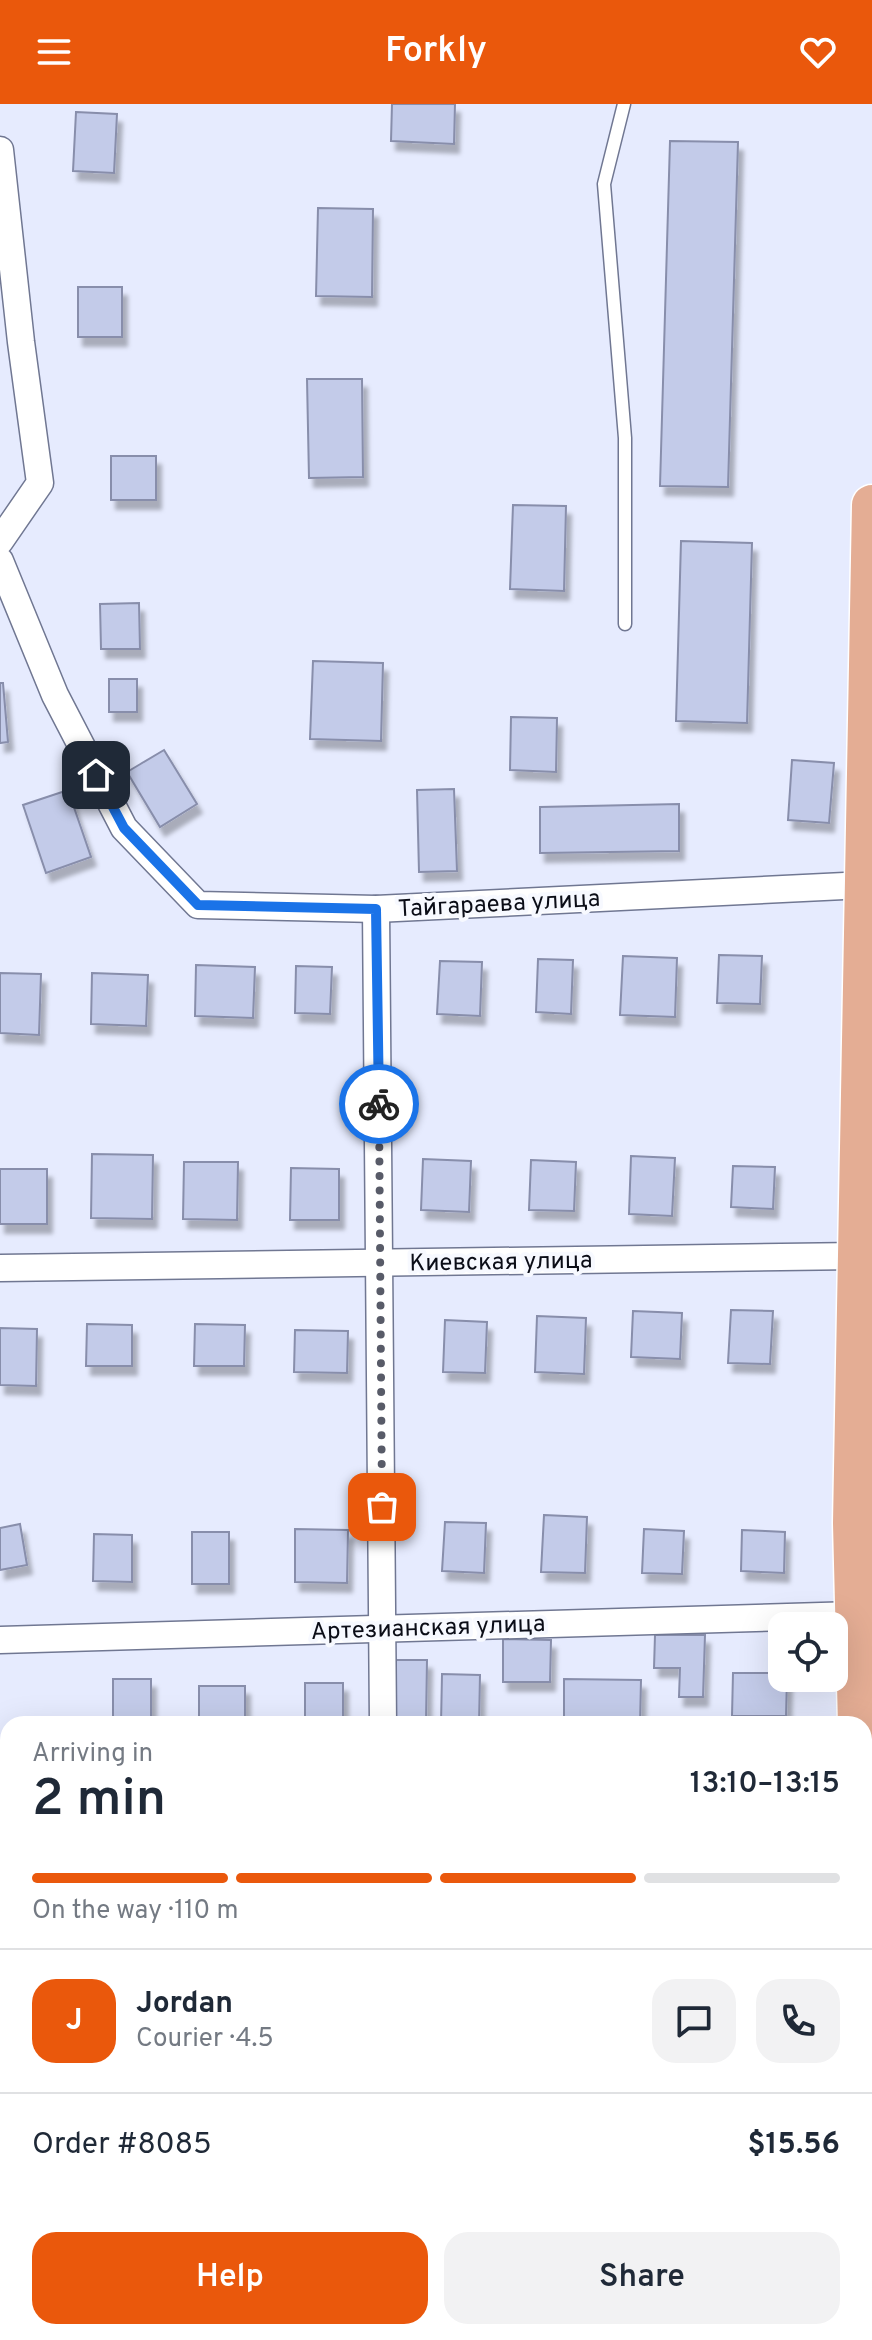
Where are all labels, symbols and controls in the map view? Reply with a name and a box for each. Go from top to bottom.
text: Forkly [385,29,487,75]
icon: menu [32,30,76,74]
icon: heart [796,30,840,74]
pin [62,741,130,809]
icon: home [74,753,118,797]
street label: Тайгараева улица [397,885,601,925]
courier [339,1064,419,1144]
icon: bike [357,1082,401,1126]
street label: Киевская улица [409,1246,593,1280]
pin [348,1473,416,1541]
icon: bag [360,1485,404,1529]
street label: Артезианская улица [310,1610,546,1648]
map controls [768,1612,848,1692]
button: locate [768,1612,848,1692]
text: Arriving in [32,1738,153,1771]
text: 13:10–13:15 [690,1766,840,1803]
text: 2 min [32,1768,166,1834]
text: On the way · 110 m [32,1895,238,1928]
button: chat [652,1979,736,2063]
button: phone [756,1979,840,2063]
text: Jordan [136,1986,233,2023]
text: J [66,2003,82,2040]
text: Courier · 4.5 [136,2023,274,2056]
text: Order #8085 [32,2127,212,2164]
text: $15.56 [748,2127,840,2164]
button: Help [32,2232,428,2324]
button: Share [444,2232,840,2324]

